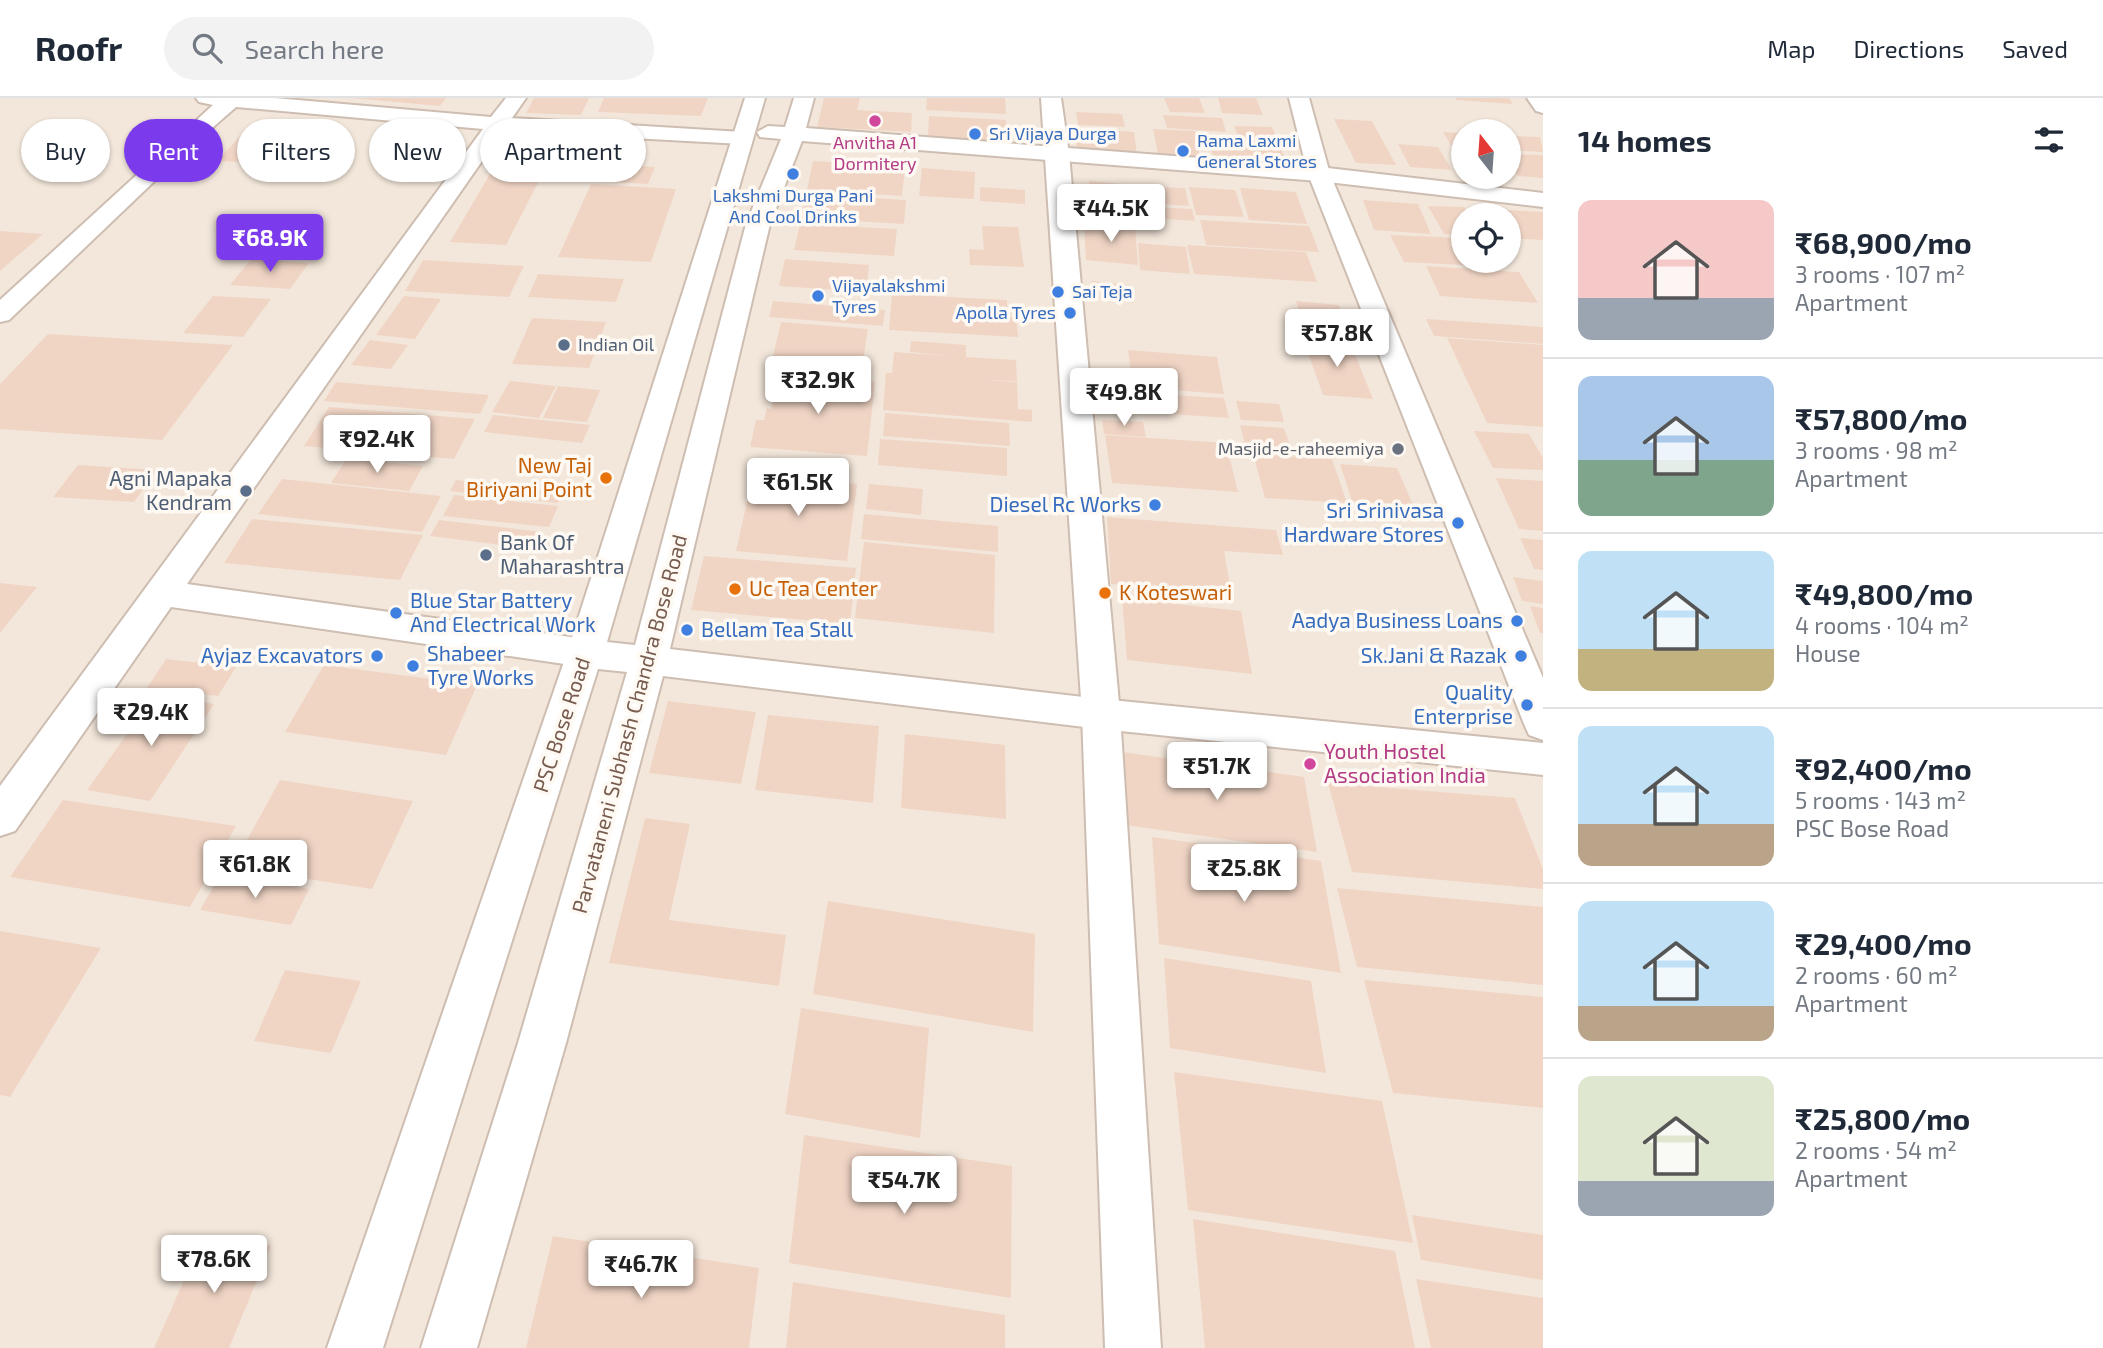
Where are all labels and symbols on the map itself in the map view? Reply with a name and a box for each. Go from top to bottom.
marker: Anvitha A1 Dormitery [867,113,883,129]
north arrow [1451,119,1521,189]
place label: Sri Vijaya Durga [989,122,1117,144]
marker: Sri Vijaya Durga [967,126,983,142]
place label: Rama Laxmi General Stores [1197,129,1317,172]
place label: Anvitha A1 Dormitery [833,131,917,174]
marker: Rama Laxmi General Stores [1175,143,1191,159]
marker: Lakshmi Durga Pani And Cool Drinks [785,166,801,182]
place label: Lakshmi Durga Pani And Cool Drinks [713,184,873,227]
pin: ₹44.5K [1054,184,1168,244]
pin: ₹68.9K [213,214,327,274]
place label: Vijayalakshmi Tyres [832,274,945,317]
place label: Sai Teja [1072,280,1133,302]
marker: Sai Teja [1050,284,1066,300]
marker: Vijayalakshmi Tyres [810,288,826,304]
place label: Apolla Tyres [955,301,1056,323]
marker: Apolla Tyres [1062,305,1078,321]
pin: ₹57.8K [1280,310,1394,369]
place label: Indian Oil [578,333,655,355]
marker: Indian Oil [556,337,572,353]
pin: ₹32.9K [761,356,875,416]
pin: ₹49.8K [1067,368,1181,428]
pin: ₹92.4K [320,416,434,475]
place label: Masjid-e-raheemiya [1218,437,1384,459]
marker: Masjid-e-raheemiya [1390,441,1406,457]
place label: New Taj Biriyani Point [466,452,592,501]
pin: ₹61.5K [741,458,855,518]
place label: Agni Mapaka Kendram [109,465,232,514]
marker: New Taj Biriyani Point [598,470,614,486]
marker: Agni Mapaka Kendram [238,483,254,499]
place label: Diesel Rc Works [989,491,1141,516]
marker: Diesel Rc Works [1147,497,1163,513]
place label: Sri Srinivasa Hardware Stores [1284,497,1444,546]
marker: Sri Srinivasa Hardware Stores [1450,515,1466,531]
place label: Bank Of Maharashtra [500,529,624,578]
street label: Parvataneni Subhash Chandra Bose Road [566,531,691,916]
marker: Bank Of Maharashtra [478,547,494,563]
place label: Uc Tea Center [749,575,879,600]
place label: K Koteswari [1119,579,1232,604]
marker: Uc Tea Center [727,581,743,597]
marker: K Koteswari [1097,585,1113,601]
place label: Blue Star Battery And Electrical Work [410,587,596,636]
marker: Blue Star Battery And Electrical Work [388,605,404,621]
place label: Aadya Business Loans [1292,607,1503,632]
marker: Aadya Business Loans [1509,613,1525,629]
place label: Bellam Tea Stall [701,616,854,641]
marker: Bellam Tea Stall [679,622,695,638]
place label: Shabeer Tyre Works [427,640,534,689]
place label: Ayjaz Excavators [201,642,363,668]
place label: Sk.Jani & Razak [1361,642,1507,667]
marker: Ayjaz Excavators [369,648,385,664]
marker: Sk.Jani & Razak [1513,648,1529,664]
street label: PSC Bose Road [527,654,594,795]
marker: Shabeer Tyre Works [405,658,421,674]
place label: Quality Enterprise [1414,679,1513,728]
pin: ₹29.4K [94,688,208,748]
marker: Quality Enterprise [1519,697,1535,713]
place label: Youth Hostel Association India [1324,738,1486,787]
pin: ₹51.7K [1160,742,1274,802]
marker: Youth Hostel Association India [1302,756,1318,772]
pin: ₹61.8K [198,840,312,900]
pin: ₹25.8K [1187,844,1301,904]
pin: ₹54.7K [847,1156,961,1216]
pin: ₹78.6K [157,1236,271,1295]
pin: ₹46.7K [584,1240,698,1300]

